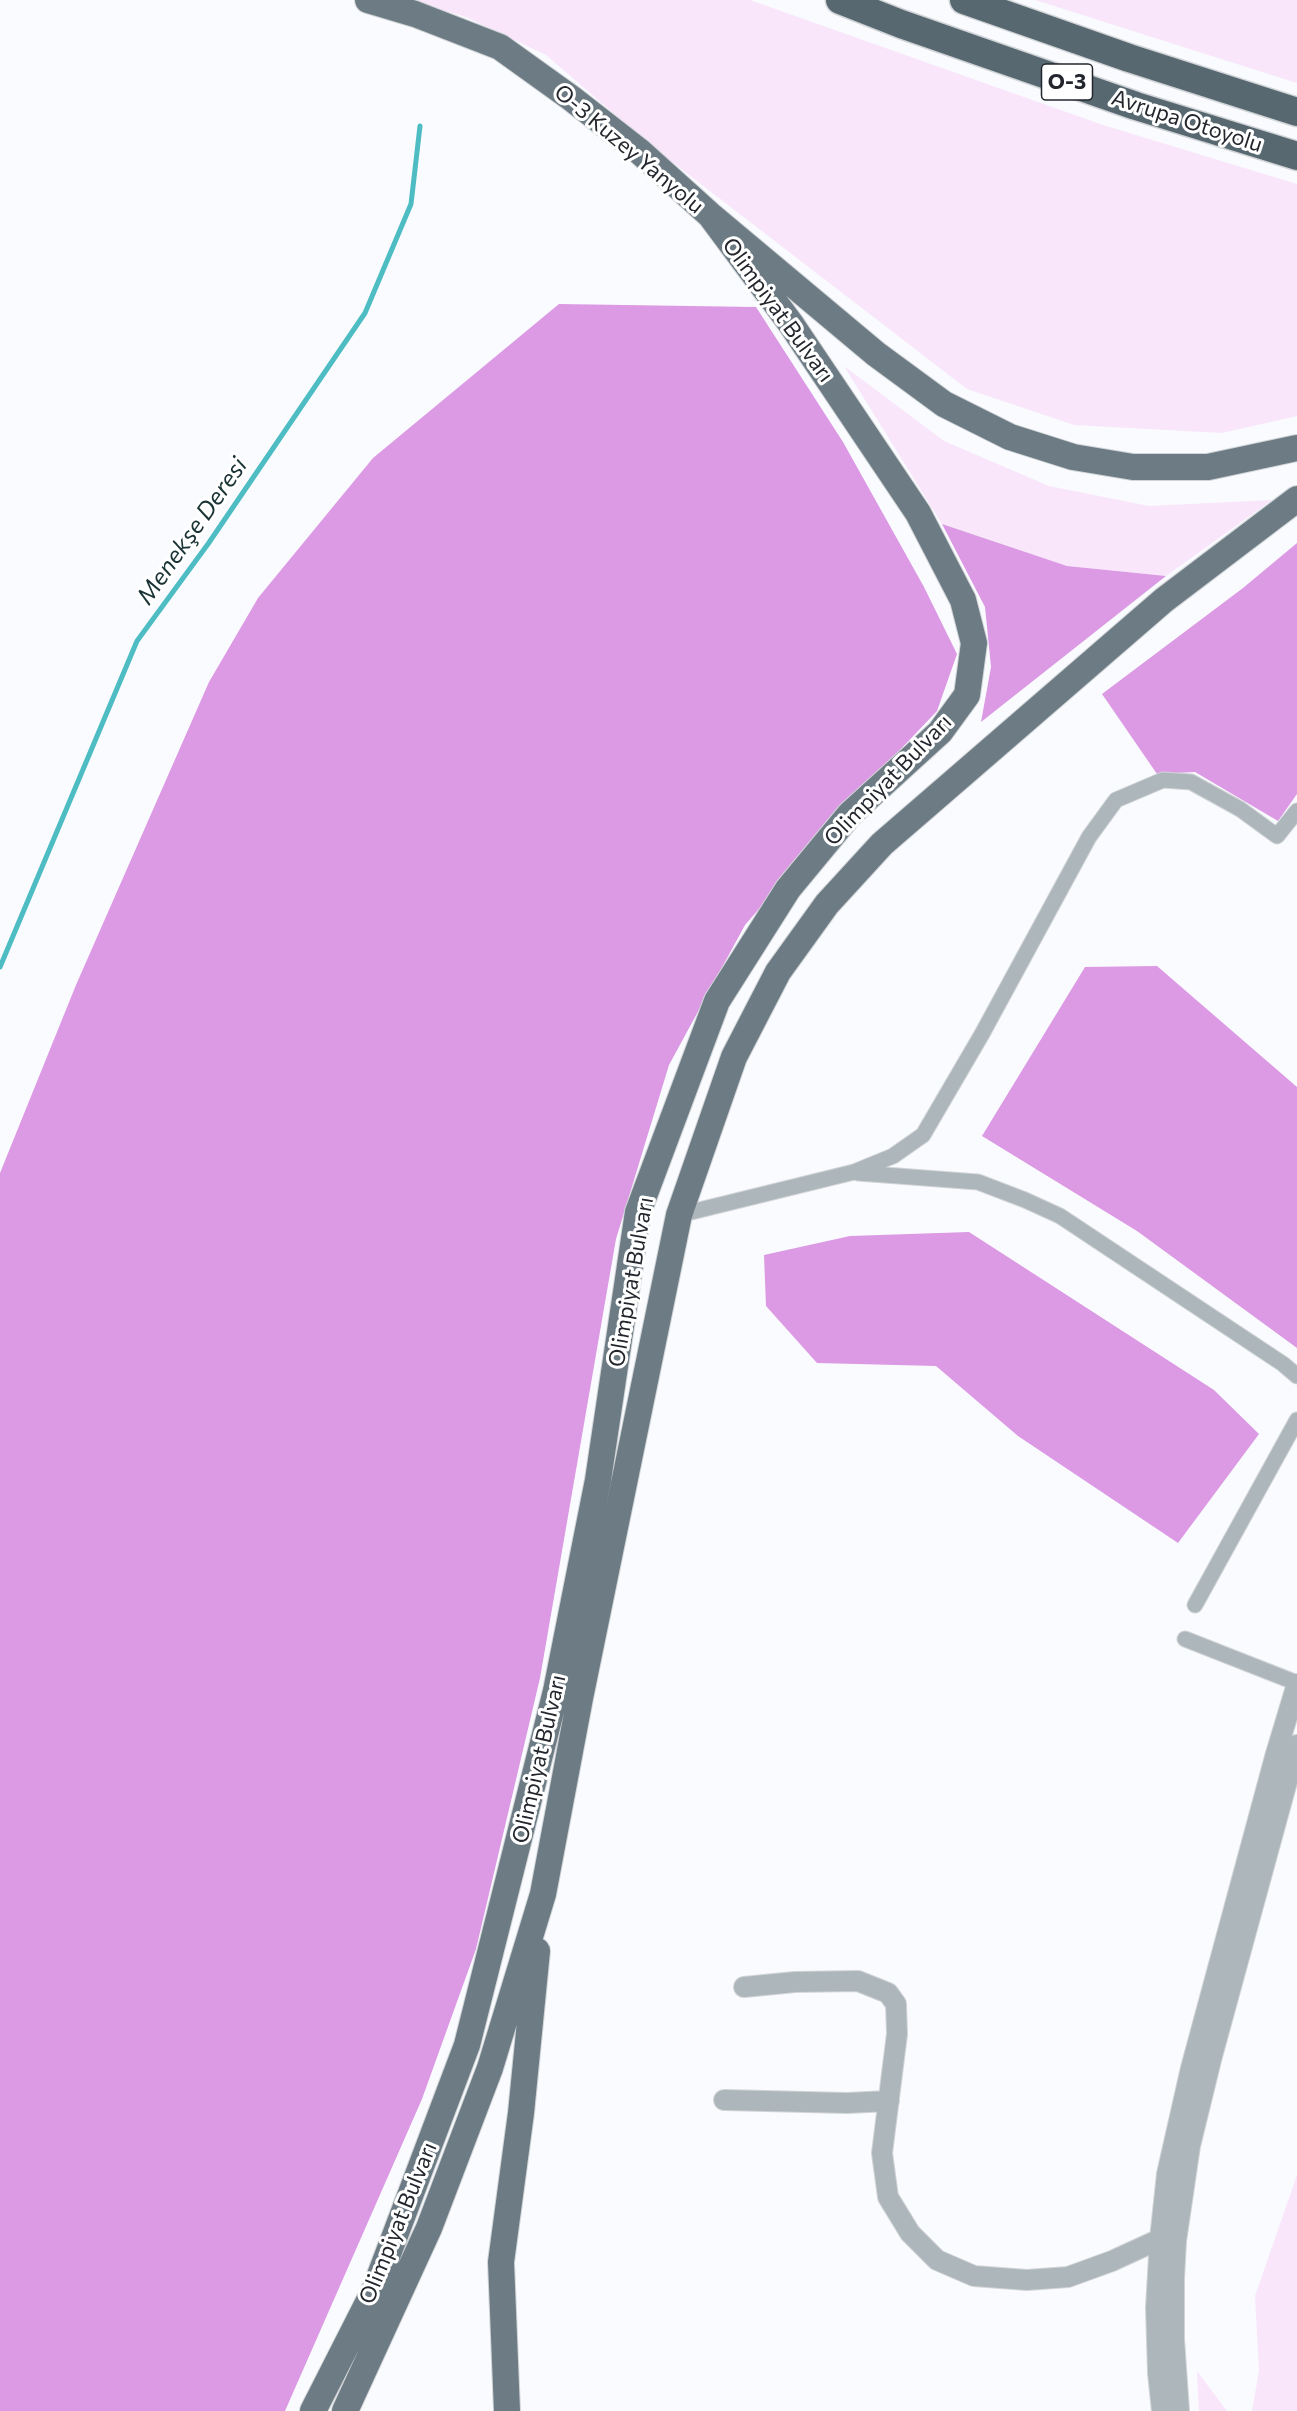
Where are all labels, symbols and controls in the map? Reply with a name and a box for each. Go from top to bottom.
road number: O-3 [1042,64,1092,100]
street label: O-3 Kuzey Yanyolu [549,79,709,219]
street label: Avrupa Otoyolu [1108,84,1266,158]
street label: Olimpiyat Bulvarı [717,233,839,387]
water label: Menekşe Deresi [131,452,253,610]
street label: Olimpiyat Bulvarı [819,709,957,851]
street label: Olimpiyat Bulvarı [603,1195,659,1369]
street label: Olimpiyat Bulvarı [507,1672,571,1846]
street label: Olimpiyat Bulvarı [354,2138,442,2308]

